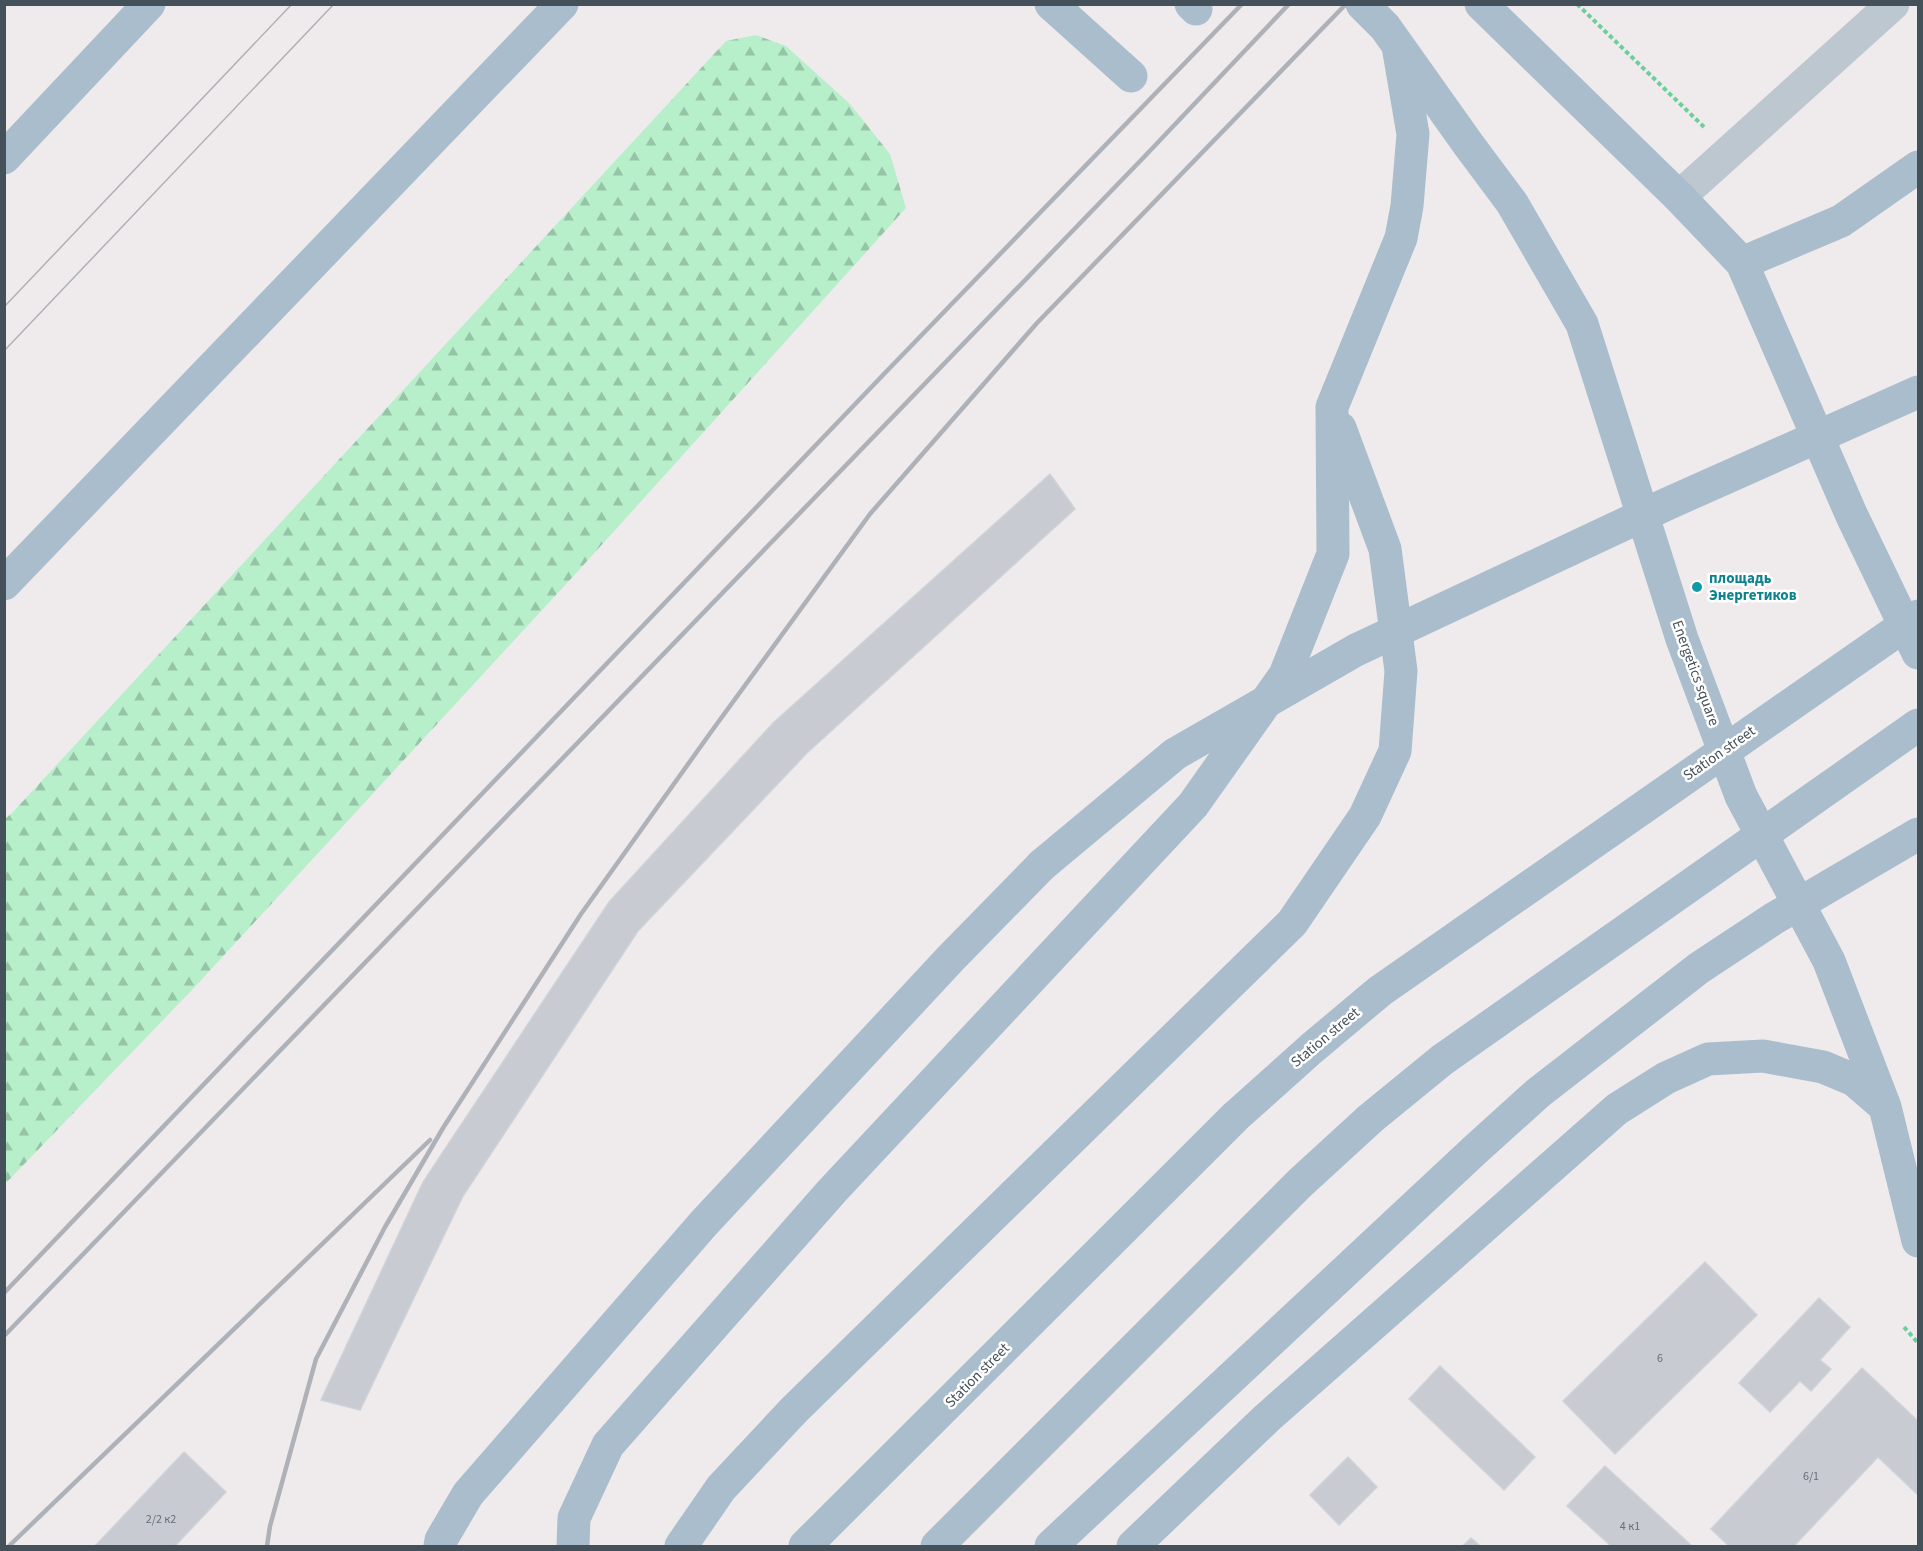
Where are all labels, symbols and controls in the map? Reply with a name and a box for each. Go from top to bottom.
place label: площадь Энергетиков [1709,568,1797,606]
marker: площадь Энергетиков [1690,580,1704,594]
street label: Energetics square [1667,617,1724,729]
street label: Station street [1679,721,1760,786]
street label: Station street [1286,1002,1364,1072]
street label: Station street [940,1338,1014,1412]
house number: 6 [1657,1350,1663,1367]
house number: 6/1 [1803,1468,1819,1485]
house number: 2/2 к2 [146,1511,176,1528]
house number: 4 к1 [1620,1518,1640,1535]

